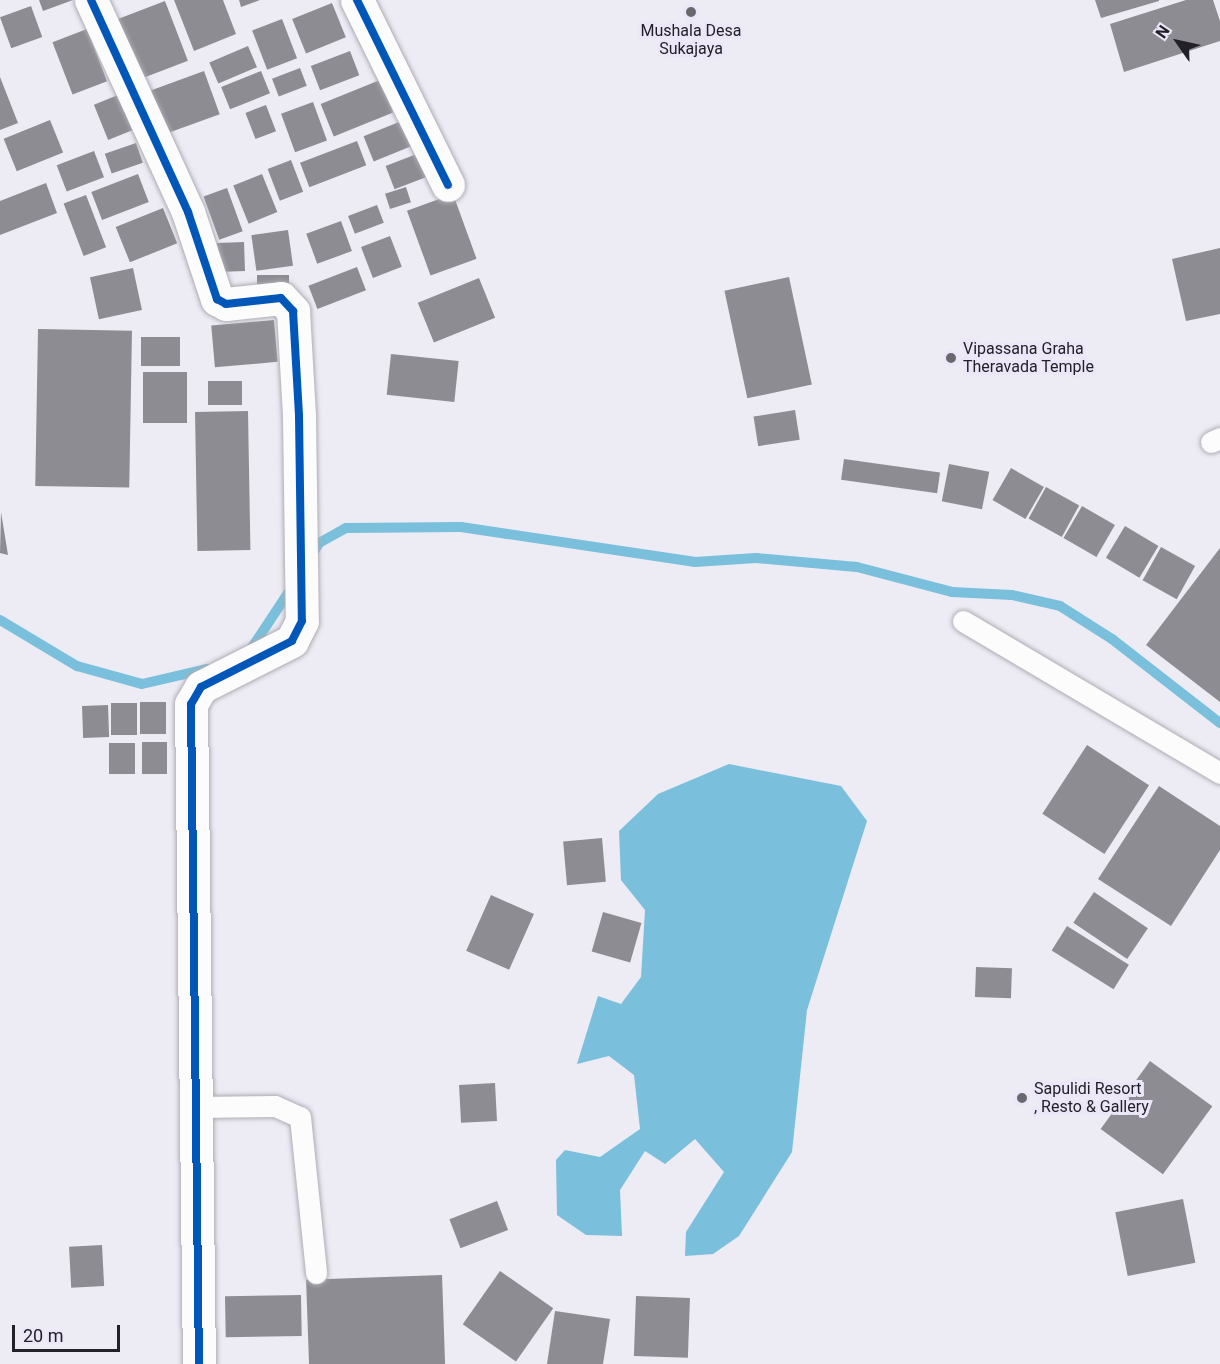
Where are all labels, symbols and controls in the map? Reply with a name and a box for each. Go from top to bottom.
marker: Mushala Desa Sukajaya [684,5,698,19]
north arrow [1148,12,1208,72]
place label: Mushala Desa Sukajaya [640,21,742,59]
text: N [1152,22,1174,42]
place label: Vipassana Graha Theravada Temple [963,339,1094,377]
marker: Vipassana Graha Theravada Temple [944,351,958,365]
place label: Sapulidi Resort , Resto & Gallery [1034,1079,1149,1117]
marker: Sapulidi Resort , Resto & Gallery [1015,1091,1029,1105]
scale bar [15,1313,123,1351]
text: 20 m [23,1325,63,1346]

